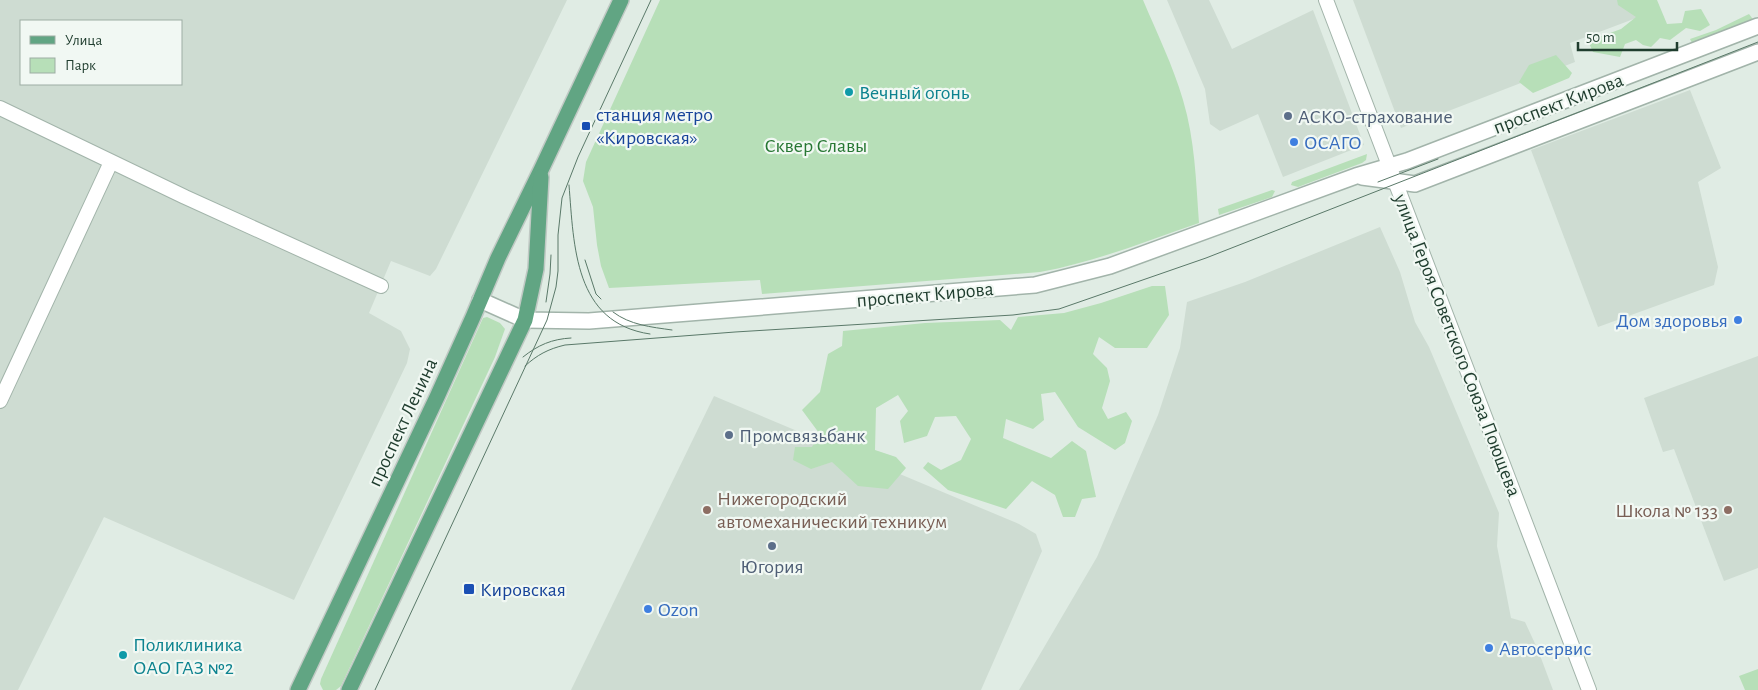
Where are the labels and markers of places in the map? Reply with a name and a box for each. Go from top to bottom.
place label: Вечный огонь [859,83,970,103]
marker: Вечный огонь [843,86,855,98]
place label: станция метро «Кировская» [596,105,713,148]
place label: АСКО-страхование [1298,107,1453,127]
marker: АСКО-страхование [1282,110,1294,122]
marker: станция метро «Кировская» [580,120,592,132]
place label: ОСАГО [1304,133,1362,153]
marker: ОСАГО [1288,136,1300,148]
place label: Дом здоровья [1616,311,1728,331]
marker: Дом здоровья [1732,314,1744,326]
place label: Промсвязьбанк [739,426,865,446]
marker: Промсвязьбанк [723,429,735,441]
place label: Нижегородский автомеханический техникум [717,489,947,532]
place label: Школа № 133 [1615,501,1718,521]
marker: Нижегородский автомеханический техникум [701,504,713,516]
marker: Школа № 133 [1722,504,1734,516]
marker: Югория [766,540,778,552]
place label: Югория [740,557,804,577]
place label: Кировская [480,580,566,600]
marker: Кировская [462,582,476,596]
place label: Ozon [658,600,699,620]
marker: Ozon [642,603,654,615]
place label: Поликлиника ОАО ГАЗ №2 [133,635,242,678]
place label: Автосервис [1499,639,1591,659]
marker: Автосервис [1483,642,1495,654]
marker: Поликлиника ОАО ГАЗ №2 [117,649,129,661]

